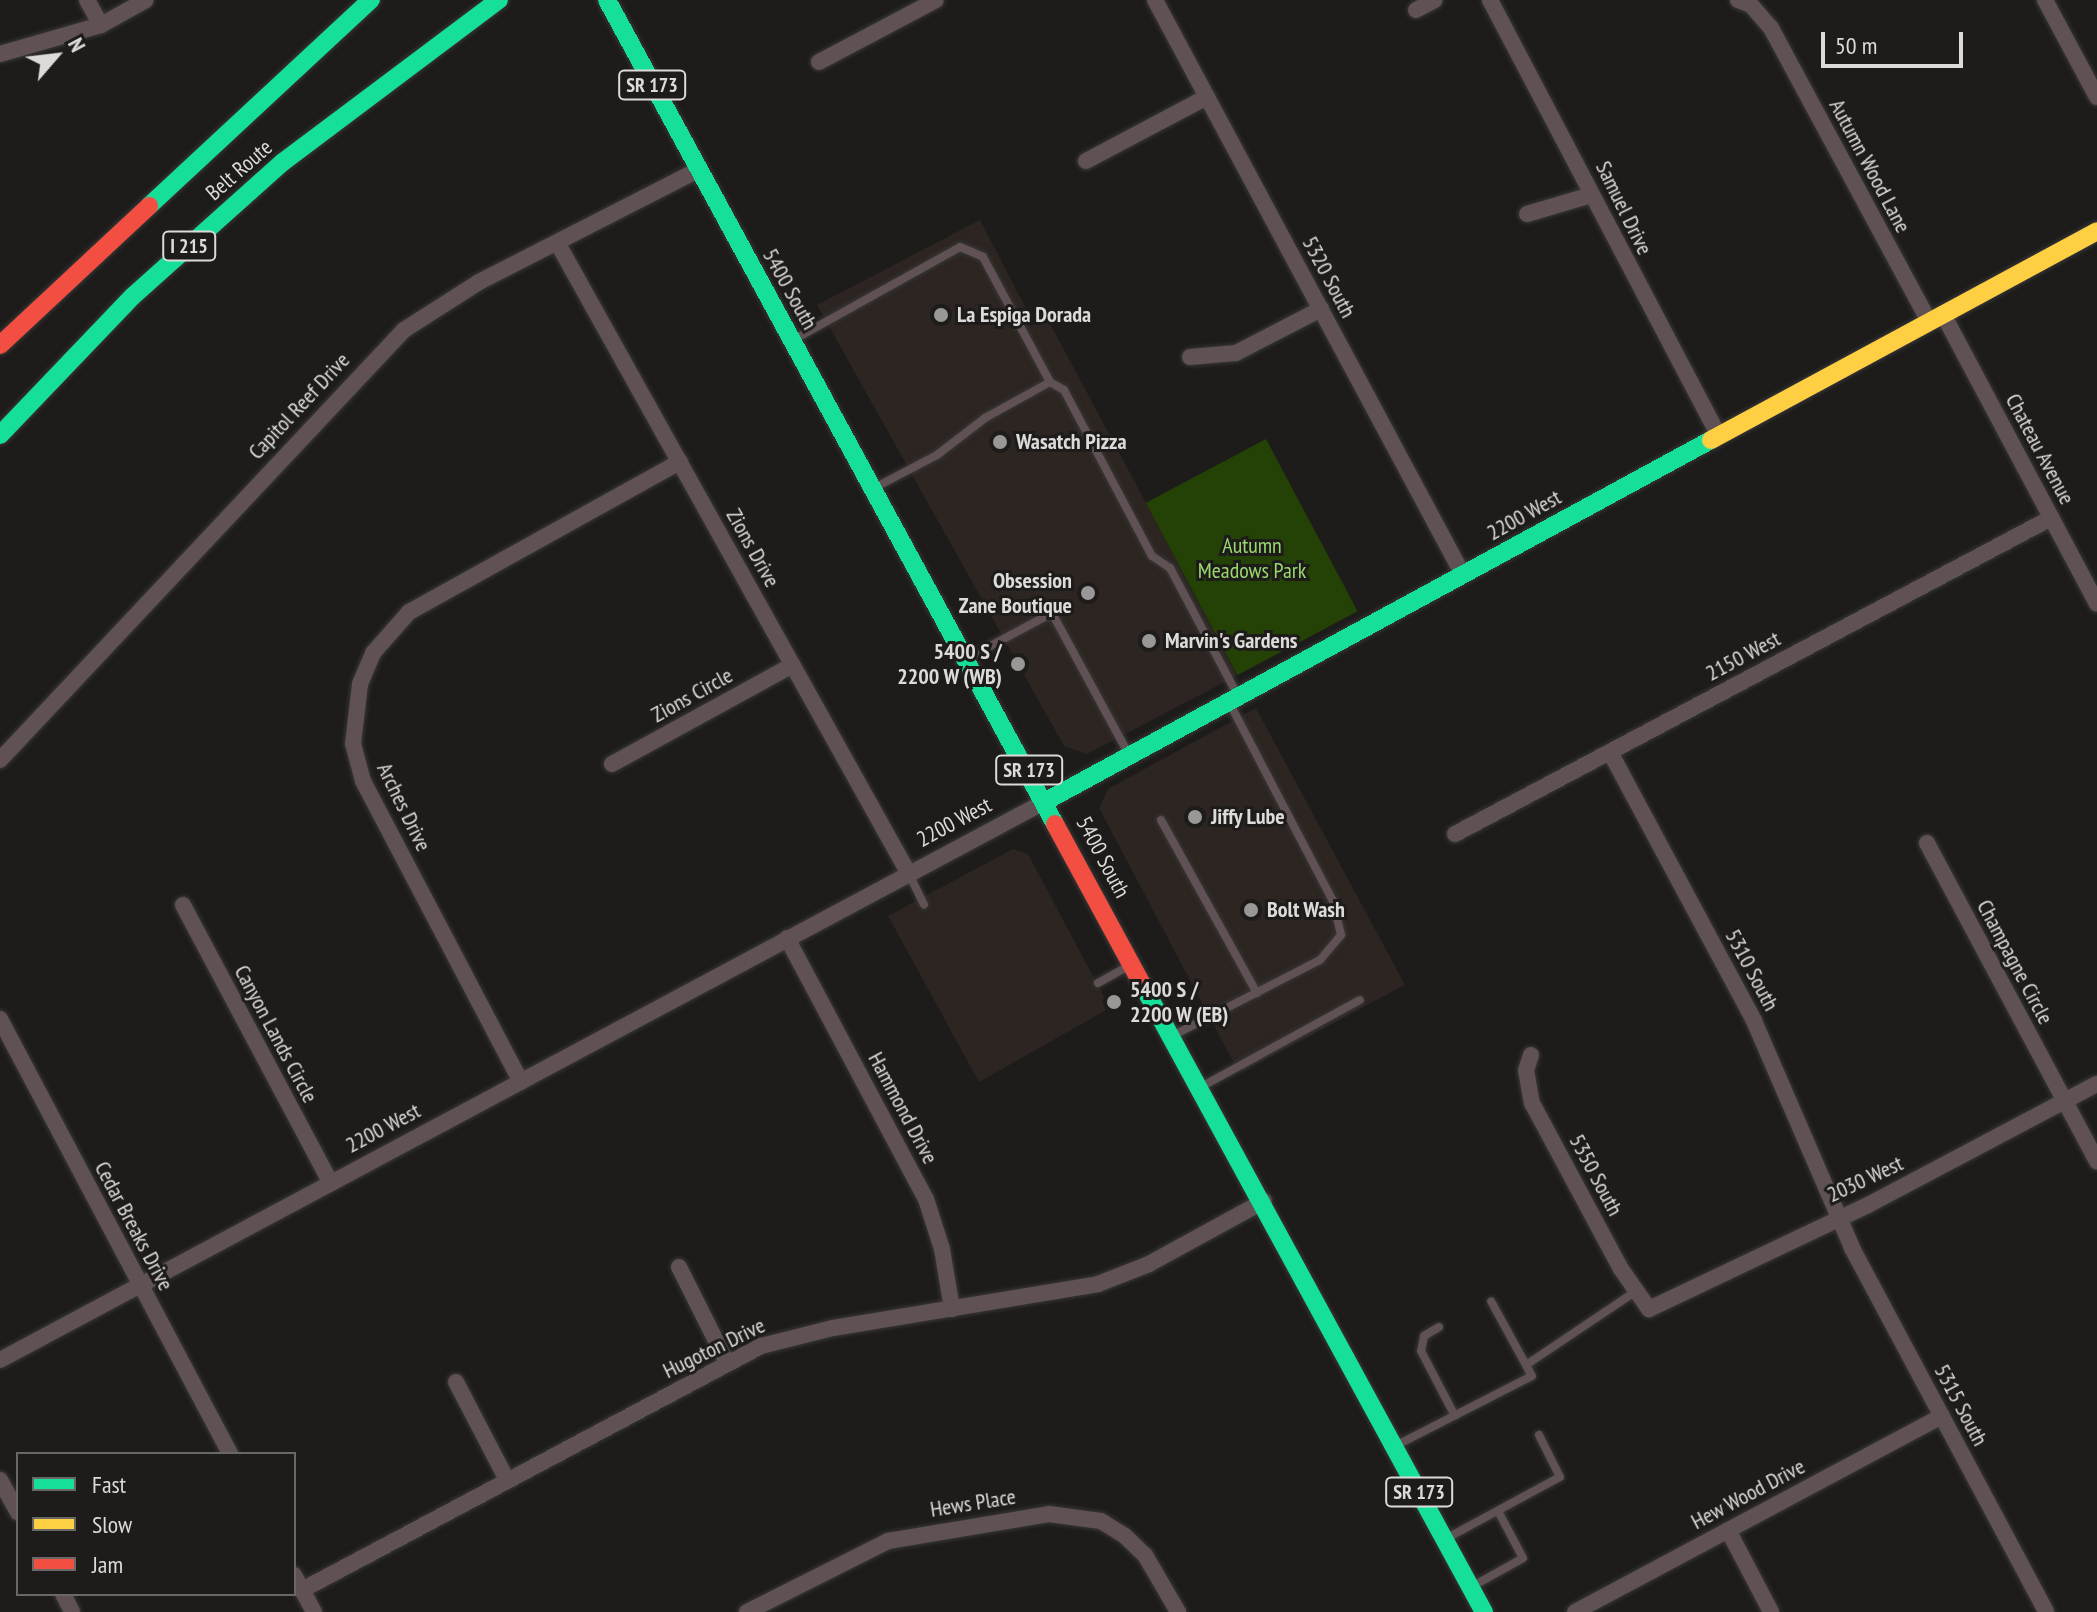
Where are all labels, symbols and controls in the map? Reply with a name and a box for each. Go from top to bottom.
north arrow [16,16,96,96]
scale bar [1825,16,1967,66]
text: 50 m [1835,30,1877,61]
text: N [62,33,92,57]
road number: SR 173 [618,69,686,101]
street label: Autumn Wood Lane [1824,95,1916,237]
street label: Belt Route [201,134,277,206]
street label: Samuel Drive [1590,157,1658,259]
road number: I 215 [161,230,217,262]
street label: 5320 South [1297,232,1361,322]
street label: 5400 South [757,244,823,334]
place label: La Espiga Dorada [957,302,1091,328]
marker: La Espiga Dorada [932,306,950,324]
street label: Capitol Reef Drive [243,347,355,465]
street label: Chateau Avenue [2000,389,2080,509]
place label: Wasatch Pizza [1016,429,1127,455]
marker: Wasatch Pizza [991,433,1009,451]
street label: 2200 West [1482,484,1566,546]
street label: Zions Drive [721,504,785,592]
park label: Autumn Meadows Park [1198,532,1306,584]
place label: Obsession Zane Boutique [959,567,1072,618]
marker: Obsession Zane Boutique [1079,584,1097,602]
street label: 2150 West [1701,625,1785,687]
place label: Marvin's Gardens [1165,628,1298,654]
marker: Marvin's Gardens [1140,632,1158,650]
place label: 5400 S / 2200 W (WB) [896,638,1002,690]
marker: 5400 S / 2200 W (WB) [1009,655,1027,673]
street label: Zions Circle [647,662,737,728]
road number: SR 173 [995,754,1063,786]
street label: Arches Drive [371,758,437,856]
street label: 2200 West [912,791,996,853]
place label: Jiffy Lube [1211,804,1285,830]
marker: Jiffy Lube [1186,808,1204,826]
street label: 5400 South [1071,812,1135,902]
street label: Champagne Circle [1971,895,2059,1029]
place label: Bolt Wash [1267,897,1345,923]
marker: Bolt Wash [1242,901,1260,919]
street label: 5310 South [1720,925,1784,1015]
street label: Canyon Lands Circle [229,961,323,1107]
place label: 5400 S / 2200 W (EB) [1130,976,1229,1028]
marker: 5400 S / 2200 W (EB) [1105,993,1123,1011]
street label: Hammond Drive [863,1048,943,1168]
street label: 2200 West [341,1097,425,1159]
street label: 5350 South [1564,1130,1628,1220]
street label: 2030 West [1823,1150,1907,1208]
street label: Cedar Breaks Drive [89,1157,179,1295]
street label: Hugoton Drive [659,1312,769,1384]
street label: 5315 South [1929,1360,1993,1450]
legend [16,1452,296,1596]
street label: Hew Wood Drive [1686,1453,1810,1535]
text: Fast [92,1469,126,1500]
road number: SR 173 [1385,1476,1453,1508]
street label: Hews Place [928,1483,1018,1523]
text: Slow [92,1509,132,1540]
text: Jam [92,1549,123,1580]

